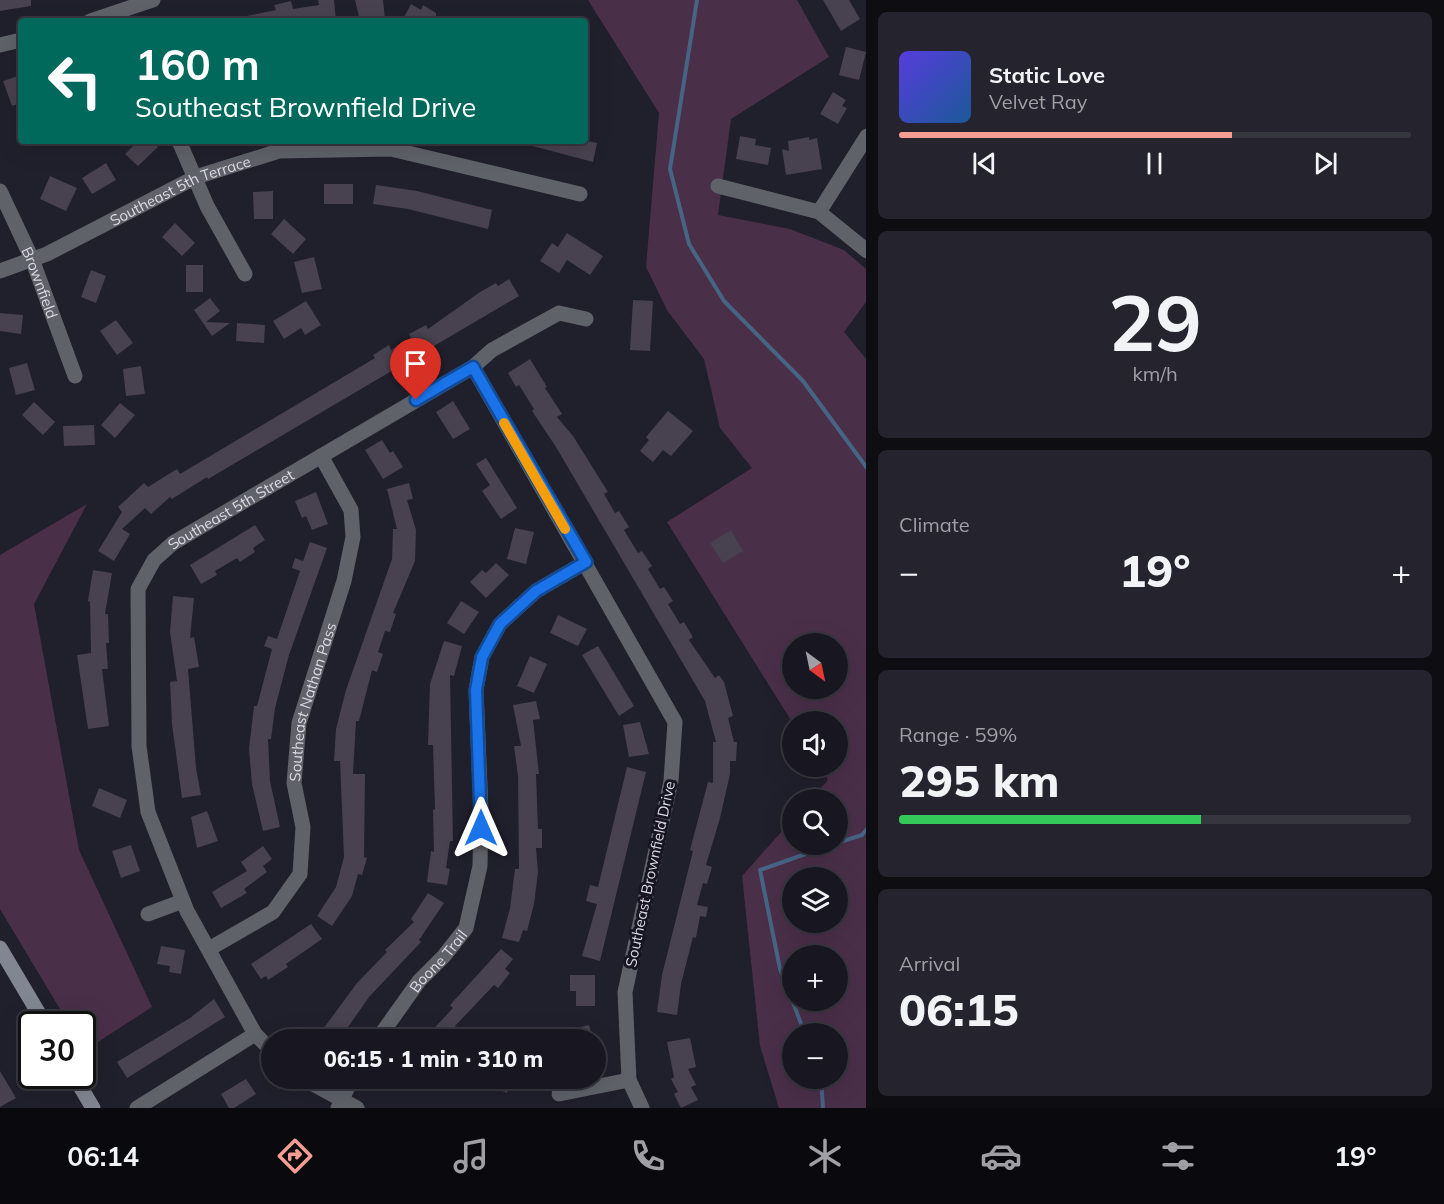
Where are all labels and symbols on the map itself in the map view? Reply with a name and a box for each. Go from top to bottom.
street label: Southeast 5th Terrace [106,151,253,230]
street label: Brownfield [18,243,62,321]
pin [390,338,441,400]
street label: Southeast 5th Street [163,465,297,553]
street label: Southeast Nathan Pass [285,620,340,782]
north arrow [782,633,848,699]
street label: Southeast Brownfield Drive [621,779,679,969]
position arrow [449,796,513,860]
street label: Boone Trail [405,926,471,996]
speed limit sign: 30 [18,1011,96,1089]

